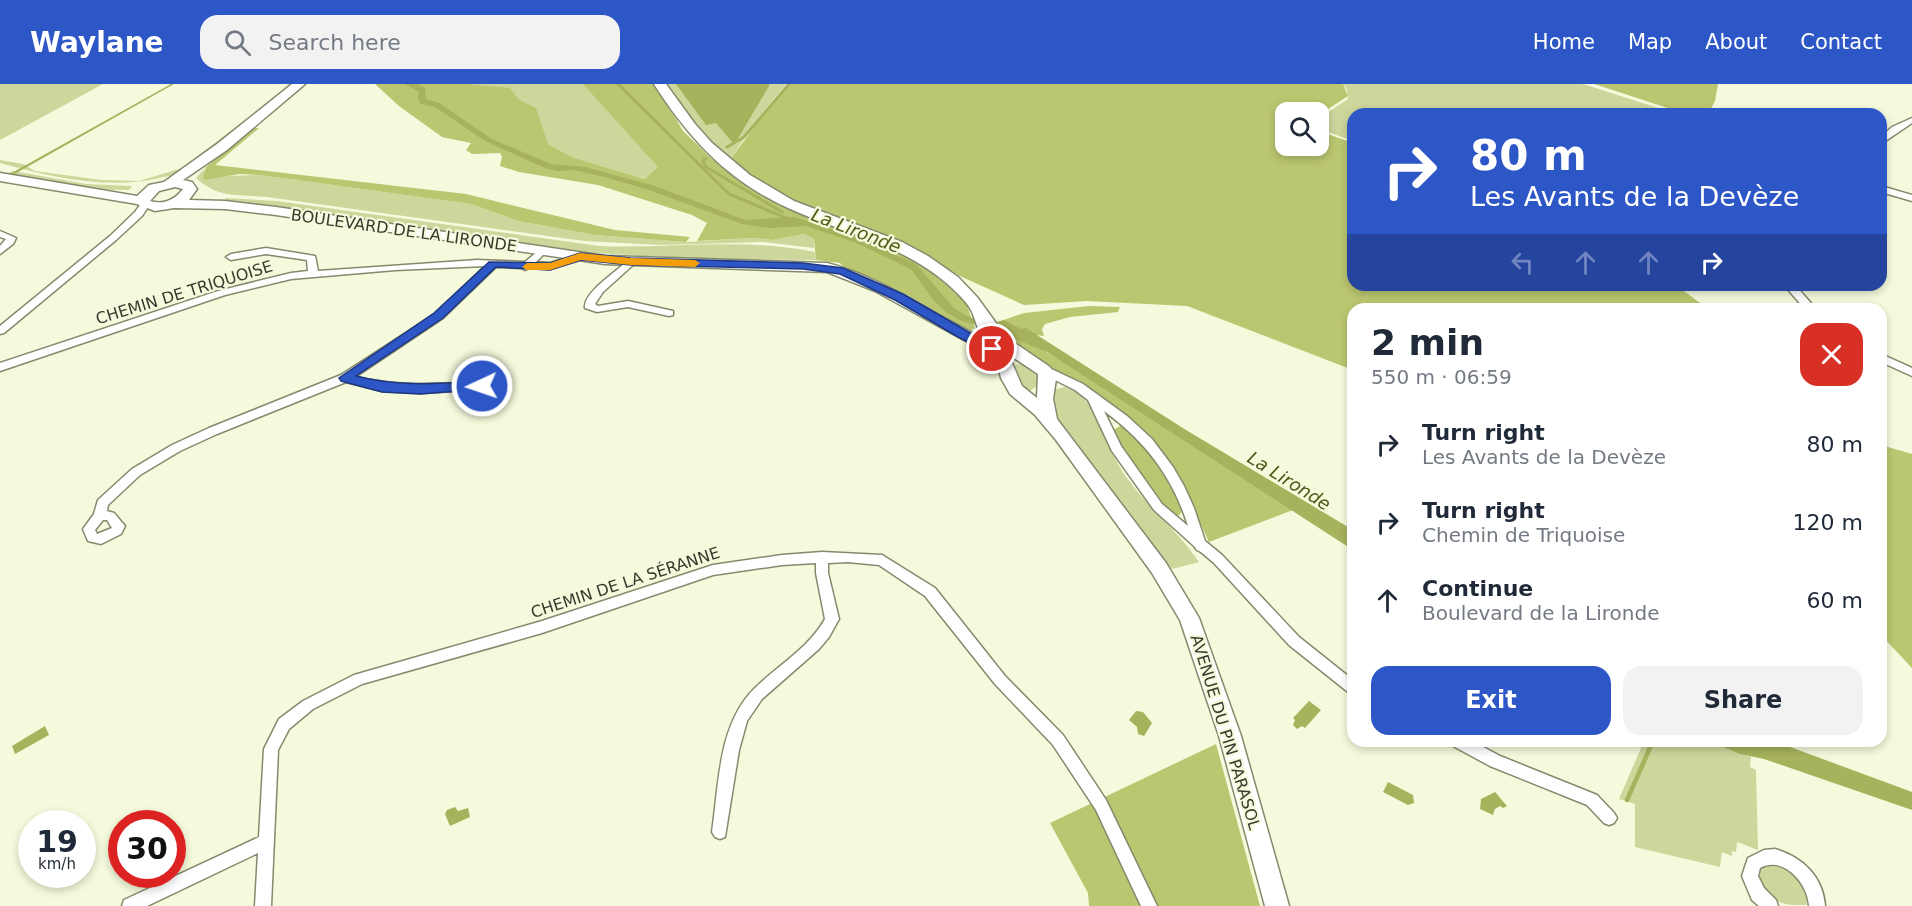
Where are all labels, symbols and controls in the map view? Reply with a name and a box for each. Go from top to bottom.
search box [200,15,620,69]
text: Waylane [30,26,164,59]
icon: search [221,26,254,59]
text: Search here [269,30,401,55]
text: Home [1533,30,1595,54]
text: Map [1628,30,1672,54]
text: About [1705,30,1767,54]
text: Contact [1800,30,1882,54]
map controls [1275,102,1329,156]
button: search [1275,102,1329,156]
text: 80 m [1470,131,1587,180]
icon: right [1371,132,1449,210]
text: Les Avants de la Devèze [1470,181,1799,212]
water label: La Lironde [808,204,904,257]
street label: BOULEVARD DE LA LIRONDE [290,205,518,256]
icon: left [1506,246,1539,279]
icon: ahead [1569,246,1602,279]
icon: ahead [1632,246,1665,279]
icon: right [1695,246,1728,279]
street label: CHEMIN DE TRIQUOISE [93,257,275,328]
text: 2 min [1371,322,1484,363]
pin [966,323,1017,374]
button: close [1800,323,1863,386]
icon: arrive [975,332,1008,365]
position arrow [450,354,514,418]
text: 550 m · 06:59 [1371,365,1512,389]
text: Turn right [1422,420,1545,445]
icon: right [1371,428,1404,461]
text: 80 m [1807,432,1863,457]
text: Les Avants de la Devèze [1422,445,1666,469]
water label: La Lironde [1244,447,1335,514]
text: Turn right [1422,498,1545,523]
icon: right [1371,506,1404,539]
text: 120 m [1793,510,1863,535]
text: Chemin de Triquoise [1422,523,1625,547]
street label: CHEMIN DE LA SÉRANNE [528,543,722,622]
text: Continue [1422,576,1533,601]
icon: ahead [1371,584,1404,617]
text: 60 m [1807,588,1863,613]
text: Boulevard de la Lironde [1422,601,1659,625]
street label: AVENUE DU PIN PARASOL [1187,632,1264,832]
button: Exit [1371,666,1611,735]
button: Share [1623,666,1863,735]
speed limit sign: 30 [108,810,186,888]
text: 19 [36,824,78,859]
text: km/h [38,855,76,873]

